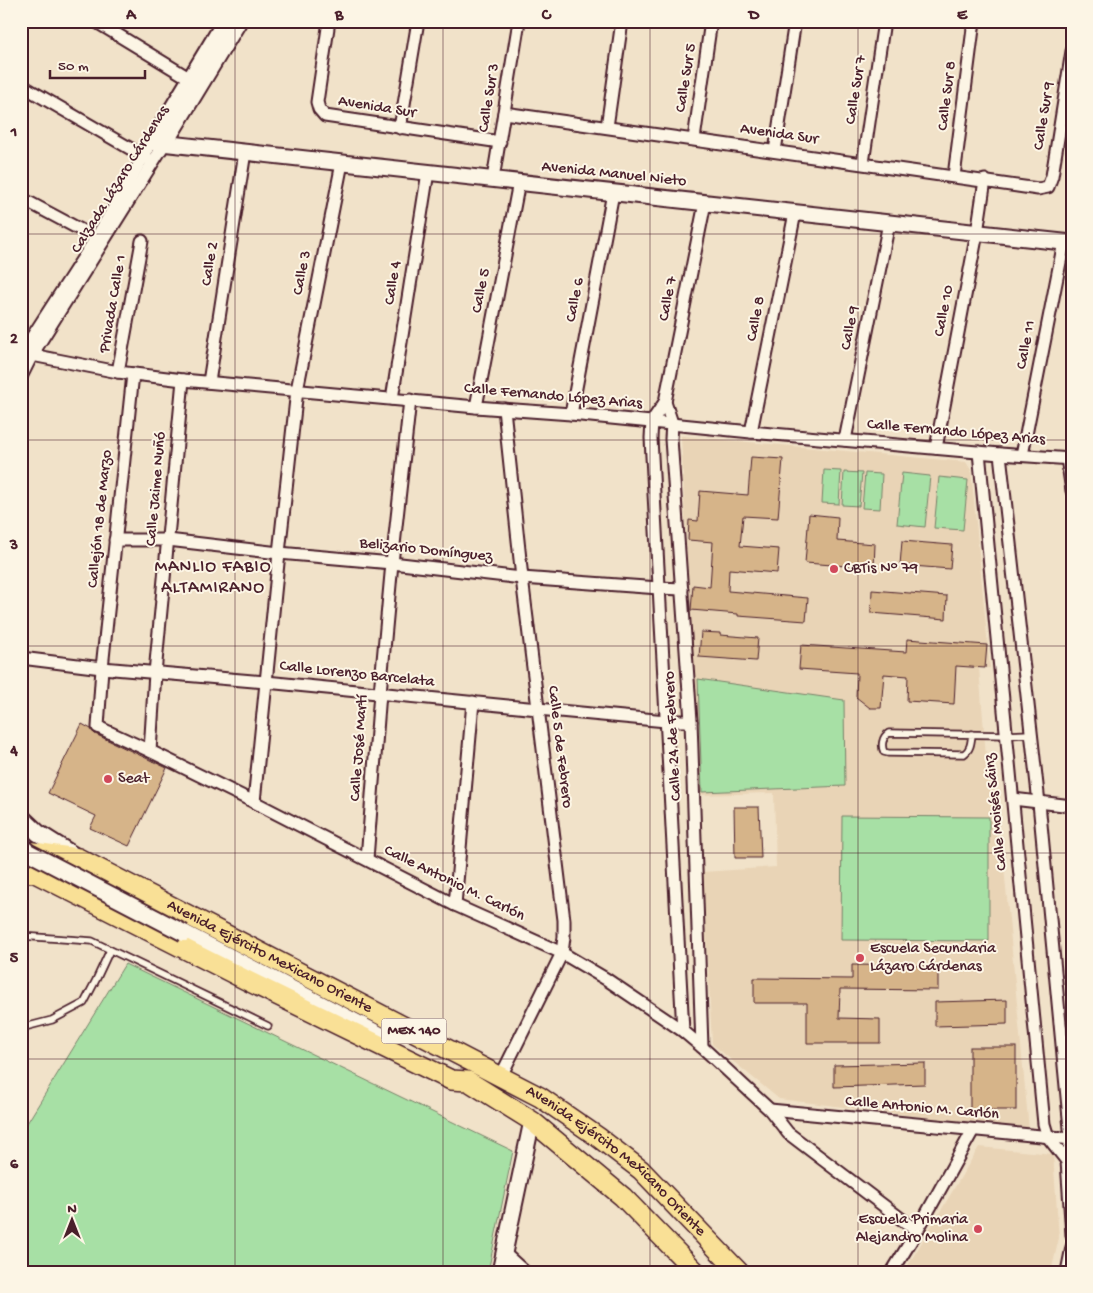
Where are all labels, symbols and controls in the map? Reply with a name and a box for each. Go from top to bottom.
text: A [125,7,137,26]
text: B [334,7,344,26]
text: C [541,7,552,26]
text: D [747,7,760,26]
text: E [957,7,968,26]
street label: Calle Sur 5 [672,42,702,114]
scale bar [50,48,145,80]
street label: Calle Sur 7 [842,54,872,126]
text: 50 m [58,58,89,76]
street label: Calle Sur 8 [934,60,962,132]
street label: Calle Sur 3 [475,62,505,134]
street label: Calle Sur 9 [1030,80,1060,152]
street label: Avenida Sur [337,92,419,124]
street label: Calzada Lázaro Cárdenas [68,102,175,257]
street label: Avenida Sur [739,120,820,150]
text: 1 [10,124,17,143]
street label: Avenida Manuel Nieto [541,158,687,192]
street label: Calle 2 [198,240,224,287]
street label: Calle 3 [289,249,317,297]
street label: Privada Calle 1 [96,254,132,355]
street label: Calle 4 [381,259,407,306]
street label: Calle 5 [468,267,496,315]
street label: Calle 7 [655,274,683,323]
street label: Calle 6 [562,275,590,324]
street label: Calle 10 [931,284,959,338]
street label: Calle 8 [743,295,771,343]
street label: Calle 9 [837,304,865,352]
street label: Calle 11 [1013,319,1041,371]
text: 2 [10,331,18,350]
street label: Calle Fernando López Arias [463,380,644,414]
street label: Calle Fernando López Arias [866,416,1047,450]
street label: Calle Jaime Nuñó [143,431,171,547]
street label: Callejón 18 de Marzo [84,449,118,589]
street label: Belizario Domínguez [358,534,494,568]
text: 3 [9,537,18,556]
district label: MANLIO FABIO ALTAMIRANO [154,557,272,599]
place label: CBTis N° 79 [844,560,918,579]
marker: CBTis N° 79 [828,563,840,575]
street label: Calle Lorenzo Barcelata [279,657,437,693]
street label: Calle 24 de Febrero [661,671,687,801]
street label: Calle 5 de Febrero [542,685,576,809]
street label: Calle José Martí [347,693,373,802]
text: 4 [9,743,18,762]
street label: Calle Moisés Sáinz [981,751,1013,872]
place label: Seat [118,770,151,789]
marker: Seat [102,773,114,785]
street label: Calle Antonio M. Carlón [381,842,528,927]
street label: Avenida Ejército Mexicano Oriente [163,896,376,1018]
place label: Escuela Secundaria Lázaro Cárdenas [870,940,997,977]
text: 5 [10,950,19,969]
marker: Escuela Secundaria Lázaro Cárdenas [854,952,866,964]
road number: MEX 140 [382,1018,446,1044]
street label: Avenida Ejército Mexicano Oriente [522,1082,710,1241]
street label: Calle Antonio M. Carlón [844,1093,1000,1125]
text: 6 [10,1156,19,1175]
north arrow [48,1196,98,1246]
text: N [67,1201,77,1218]
place label: Escuela Primaria Alejandro Molina [856,1211,969,1248]
marker: Escuela Primaria Alejandro Molina [972,1223,984,1235]

